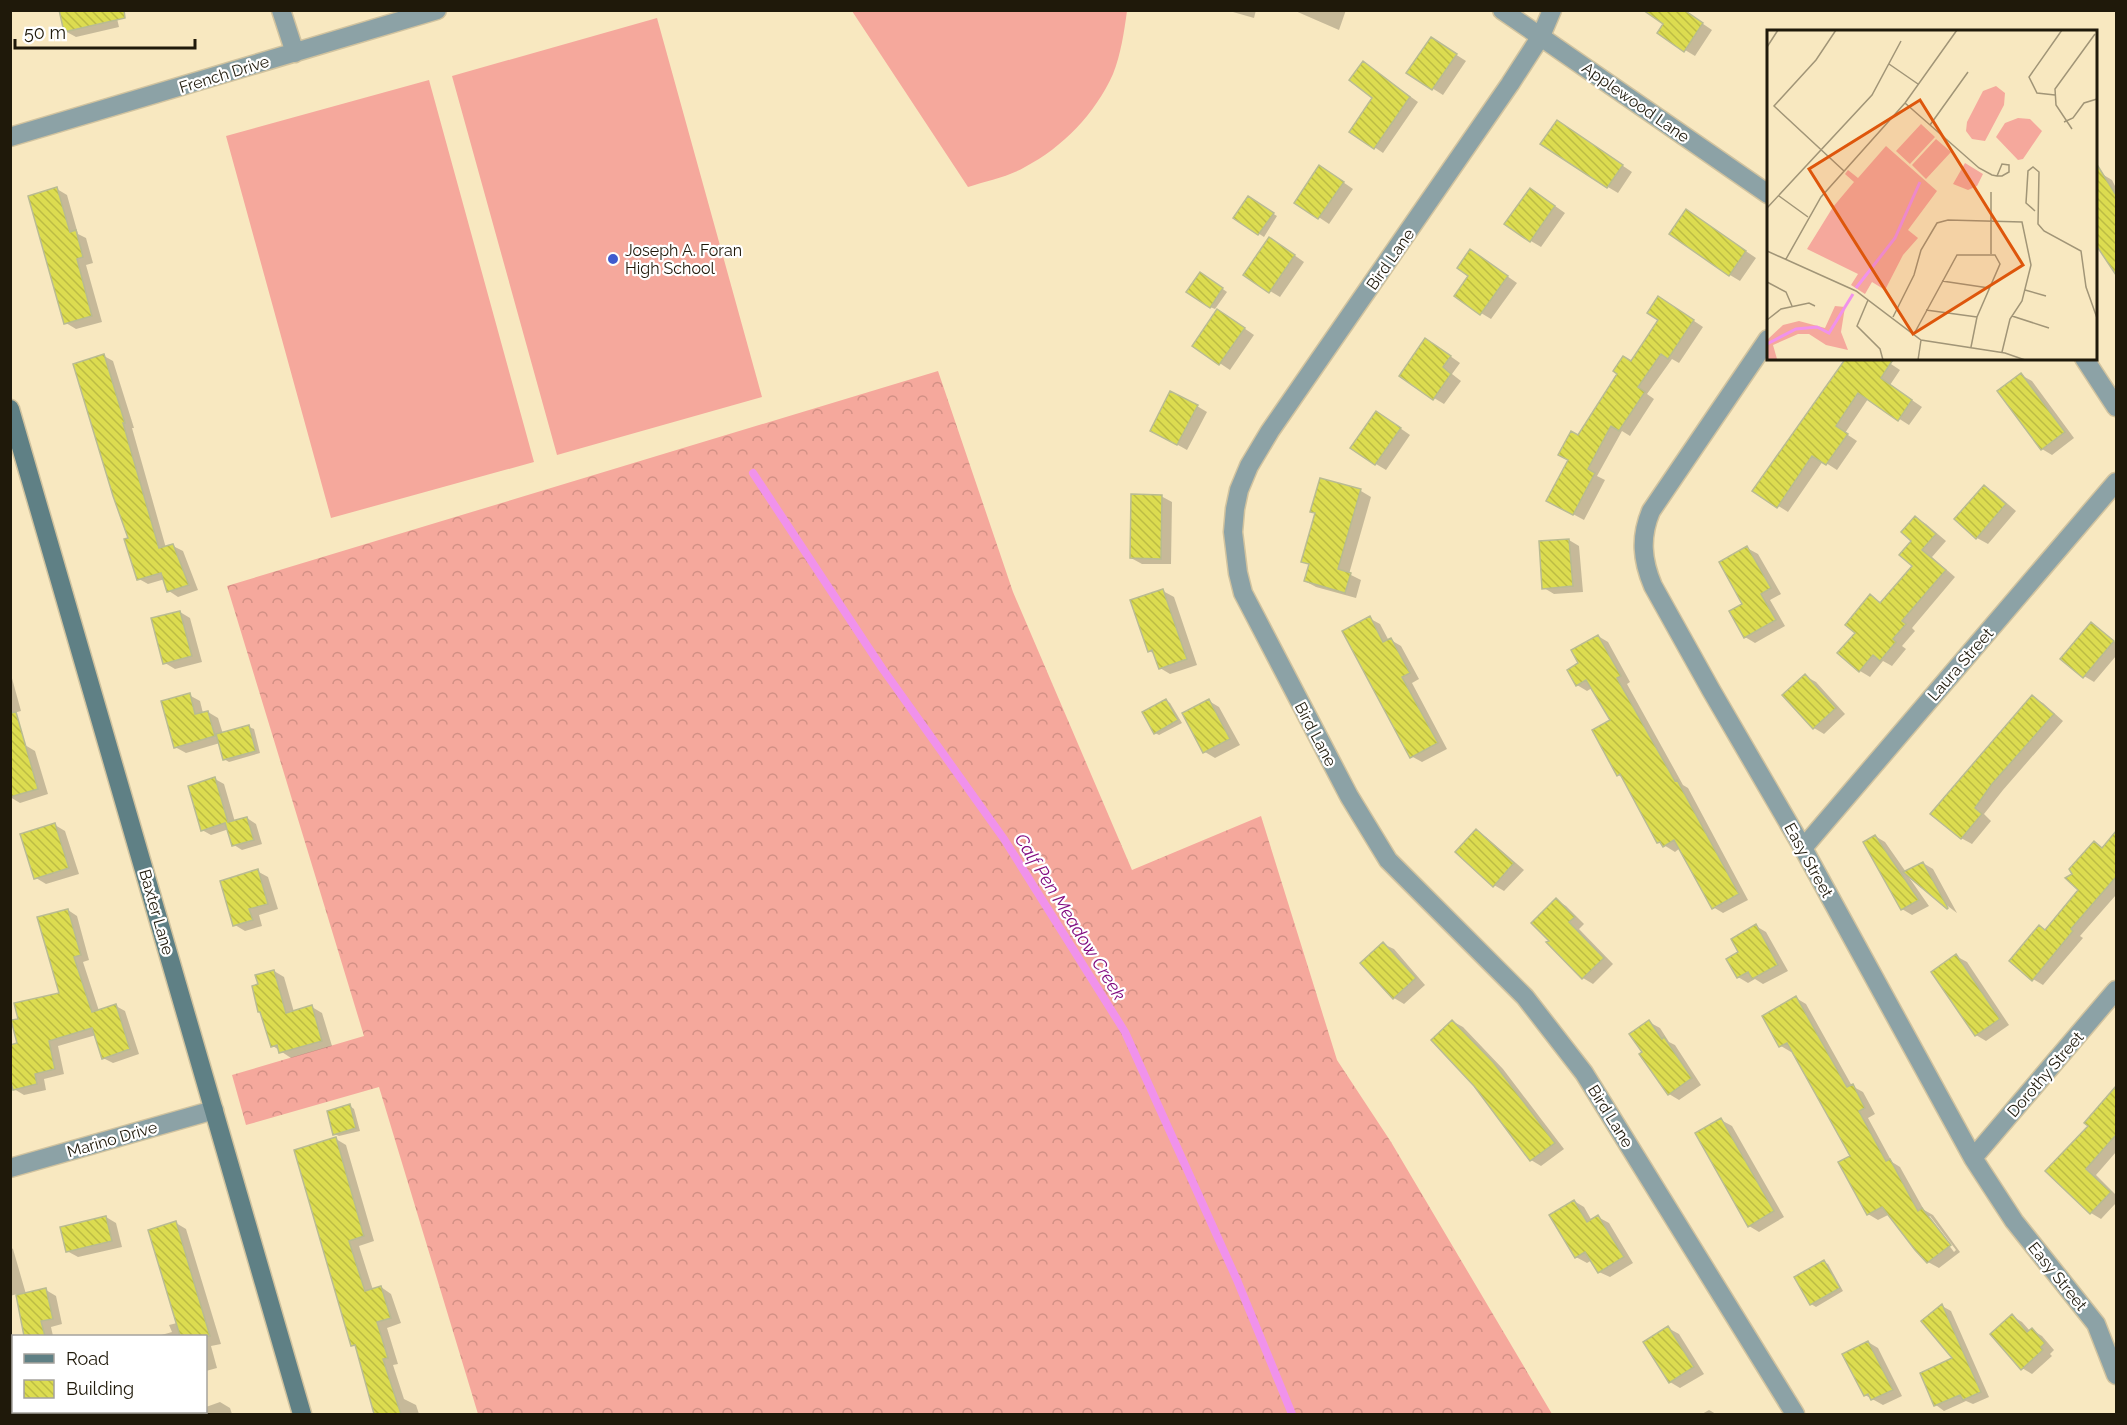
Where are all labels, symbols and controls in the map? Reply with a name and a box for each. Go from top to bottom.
scale bar [15,12,195,50]
text: 50 m [24,22,66,43]
inset map [1767,30,2097,360]
street label: French Drive [177,52,272,97]
street label: Applewood Lane [1578,58,1693,147]
street label: Bird Lane [1362,225,1418,294]
place label: Joseph A. Foran High School [625,241,742,278]
marker: Joseph A. Foran High School [606,252,620,266]
street label: Laura Street [1924,624,1998,705]
street label: Bird Lane [1291,699,1340,770]
street label: Easy Street [1780,819,1837,902]
water label: Calf Pen Meadow Creek [1010,829,1131,1004]
street label: Baxter Lane [135,867,178,957]
street label: Dorothy Street [2003,1027,2088,1121]
street label: Bird Lane [1584,1081,1637,1151]
street label: Marino Drive [65,1118,159,1161]
street label: Easy Street [2024,1238,2091,1315]
legend [12,1335,207,1413]
text: Road [66,1348,109,1369]
text: Building [66,1378,134,1399]

